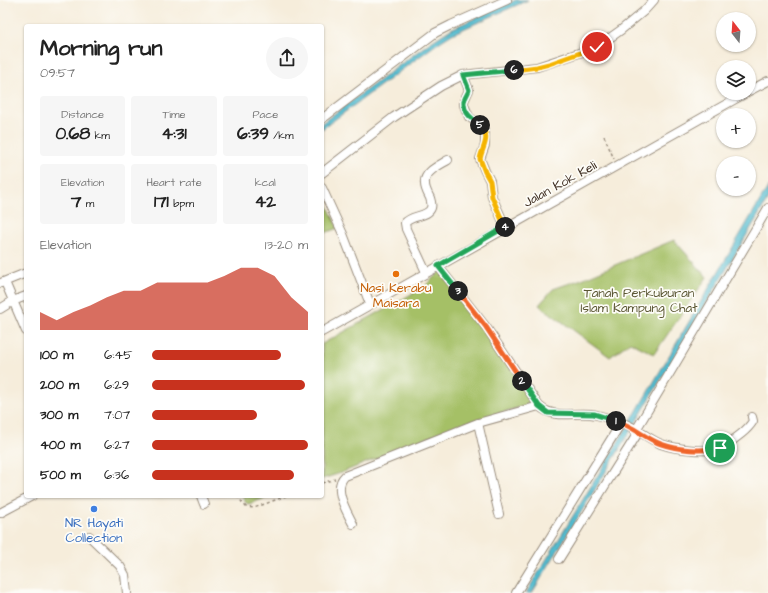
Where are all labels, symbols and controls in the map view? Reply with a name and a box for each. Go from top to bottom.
north arrow [716,12,756,52]
map controls [716,12,756,196]
pin [580,30,614,64]
text: Morning run [40,33,163,64]
icon: check [586,36,608,58]
button: share [266,37,308,79]
pin: 6 [504,60,524,80]
button: layers [716,60,756,100]
text: 6 [511,62,517,77]
text: 09:57 [40,64,75,82]
text: Distance [61,107,104,122]
text: Time [162,107,186,122]
text: Pace [253,107,278,122]
button: + [716,108,756,148]
pin: 5 [470,115,490,135]
text: 5 [476,117,484,132]
text: 0.68 [55,122,90,146]
text: 4:31 [161,122,187,146]
text: 6:39 [237,122,269,146]
text: km [90,128,110,143]
text: /km [269,128,294,143]
street label: Jalan Kok Keli [520,156,600,212]
button: − [716,156,756,196]
text: Elevation [61,175,104,190]
text: Heart rate [146,175,202,190]
text: kcal [255,175,276,190]
text: 7 [71,190,81,214]
text: 171 [154,190,169,214]
text: 42 [255,190,276,214]
text: m [81,196,94,211]
text: bpm [169,196,194,211]
pin: 4 [495,217,515,237]
text: 4 [501,219,509,234]
text: Elevation [40,236,91,254]
text: 13–20 m [265,236,308,254]
marker: Nasi Kerabu Maisara [391,269,401,279]
place label: Nasi Kerabu Maisara [360,279,432,312]
pin: 3 [448,281,468,301]
text: 3 [455,283,461,298]
park label: Tanah Perkuburan Islam Kampung Chat [581,284,698,318]
text: 100 m [40,346,73,364]
text: 6:45 [104,346,132,364]
pin: 2 [512,371,532,391]
text: 2 [519,373,525,388]
text: 200 m [40,376,79,394]
text: 6:29 [104,376,129,394]
text: 300 m [40,406,78,424]
text: 7:07 [104,406,130,424]
pin: 1 [606,411,626,431]
text: 1 [615,413,617,428]
pin [703,431,737,465]
text: 400 m [40,436,81,454]
text: 6:27 [104,436,130,454]
icon: arrive [709,437,731,459]
text: 500 m [40,466,81,484]
text: 6:36 [104,466,129,484]
marker: NR Hayati Collection [89,504,99,514]
place label: NR Hayati Collection [65,514,123,547]

